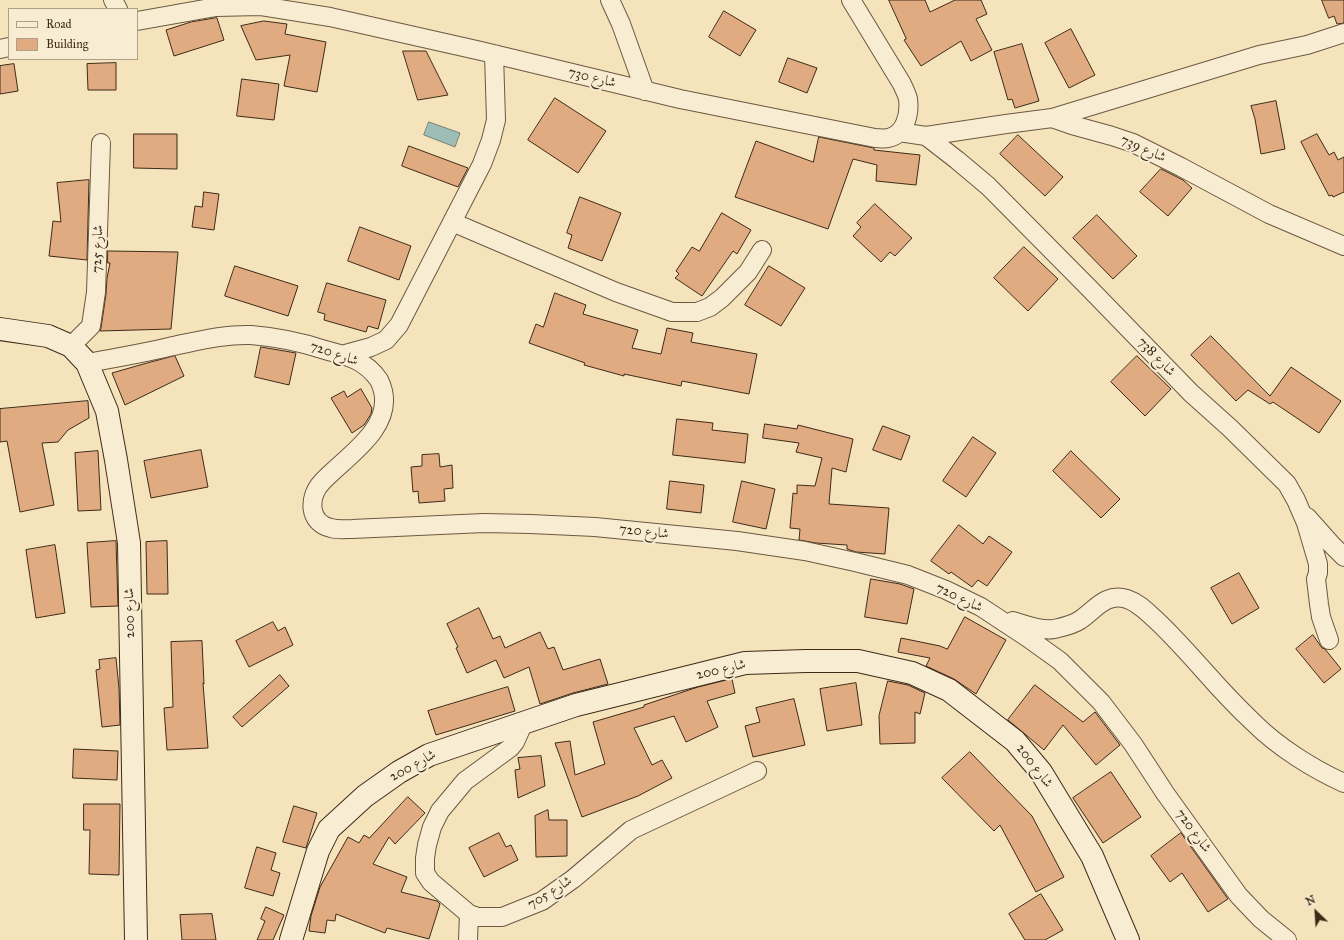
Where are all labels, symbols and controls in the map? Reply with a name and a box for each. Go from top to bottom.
legend [8,8,138,60]
text: Road [46,17,72,31]
text: Building [46,37,88,51]
street label: شارع 730 [566,64,618,92]
street label: شارع 739 [1118,132,1168,166]
street label: شارع 725 [89,225,107,273]
street label: شارع 738 [1133,334,1179,380]
street label: شارع 720 [308,338,360,370]
street label: شارع 720 [618,521,670,543]
street label: شارع 720 [933,580,985,616]
street label: شارع 200 [121,588,139,638]
street label: شارع 200 [694,656,748,684]
street label: شارع 200 [1012,741,1056,791]
street label: شارع 200 [387,746,439,786]
street label: شارع 720 [1172,806,1214,856]
street label: شارع 705 [525,873,575,913]
north arrow [1296,892,1336,932]
text: N [1304,893,1318,909]

